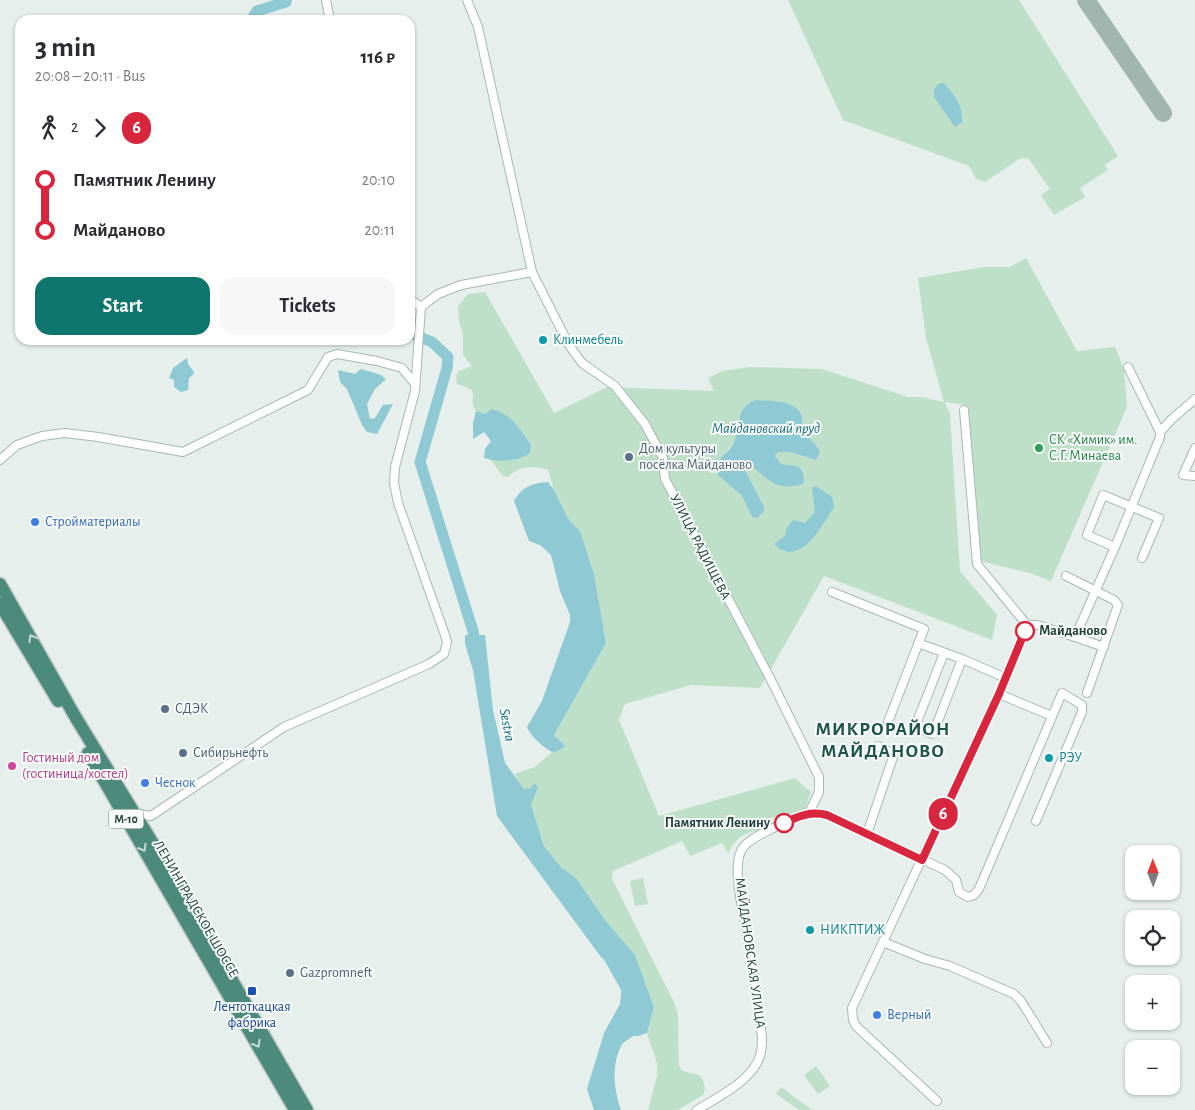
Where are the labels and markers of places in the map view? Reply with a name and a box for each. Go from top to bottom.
place label: Клинмебель [553,333,623,347]
marker: Клинмебель [537,334,549,346]
place label: СК «Химик» им. С.Г. Минаева [1049,433,1137,463]
place label: Дом культуры посёлка Майданово [639,442,752,472]
marker: СК «Химик» им. С.Г. Минаева [1033,442,1045,454]
marker: Дом культуры посёлка Майданово [623,451,635,463]
place label: Стройматериалы [45,515,141,529]
marker: Стройматериалы [29,516,41,528]
marker: Майданово [1015,621,1035,641]
place label: Майданово [1039,624,1107,638]
place label: СДЭК [175,702,208,716]
marker: СДЭК [159,703,171,715]
place label: Сибирьнефть [193,746,268,760]
marker: Сибирьнефть [177,747,189,759]
place label: Гостиный дом (гостиница/хостел) [22,751,129,781]
place label: РЭУ [1059,751,1082,765]
marker: РЭУ [1043,752,1055,764]
marker: Гостиный дом (гостиница/хостел) [6,760,18,772]
place label: Чеснок [155,776,196,790]
marker: Чеснок [139,777,151,789]
marker: Памятник Ленину [774,813,794,833]
place label: Памятник Ленину [665,816,771,830]
place label: НИКПТИЖ [820,923,886,937]
marker: НИКПТИЖ [804,924,816,936]
place label: Gazpromneft [300,966,373,980]
marker: Gazpromneft [284,967,296,979]
marker: Лентоткацкая фабрика [246,985,258,997]
place label: Лентоткацкая фабрика [213,1000,291,1030]
place label: Верный [887,1008,931,1022]
marker: Верный [871,1009,883,1021]

